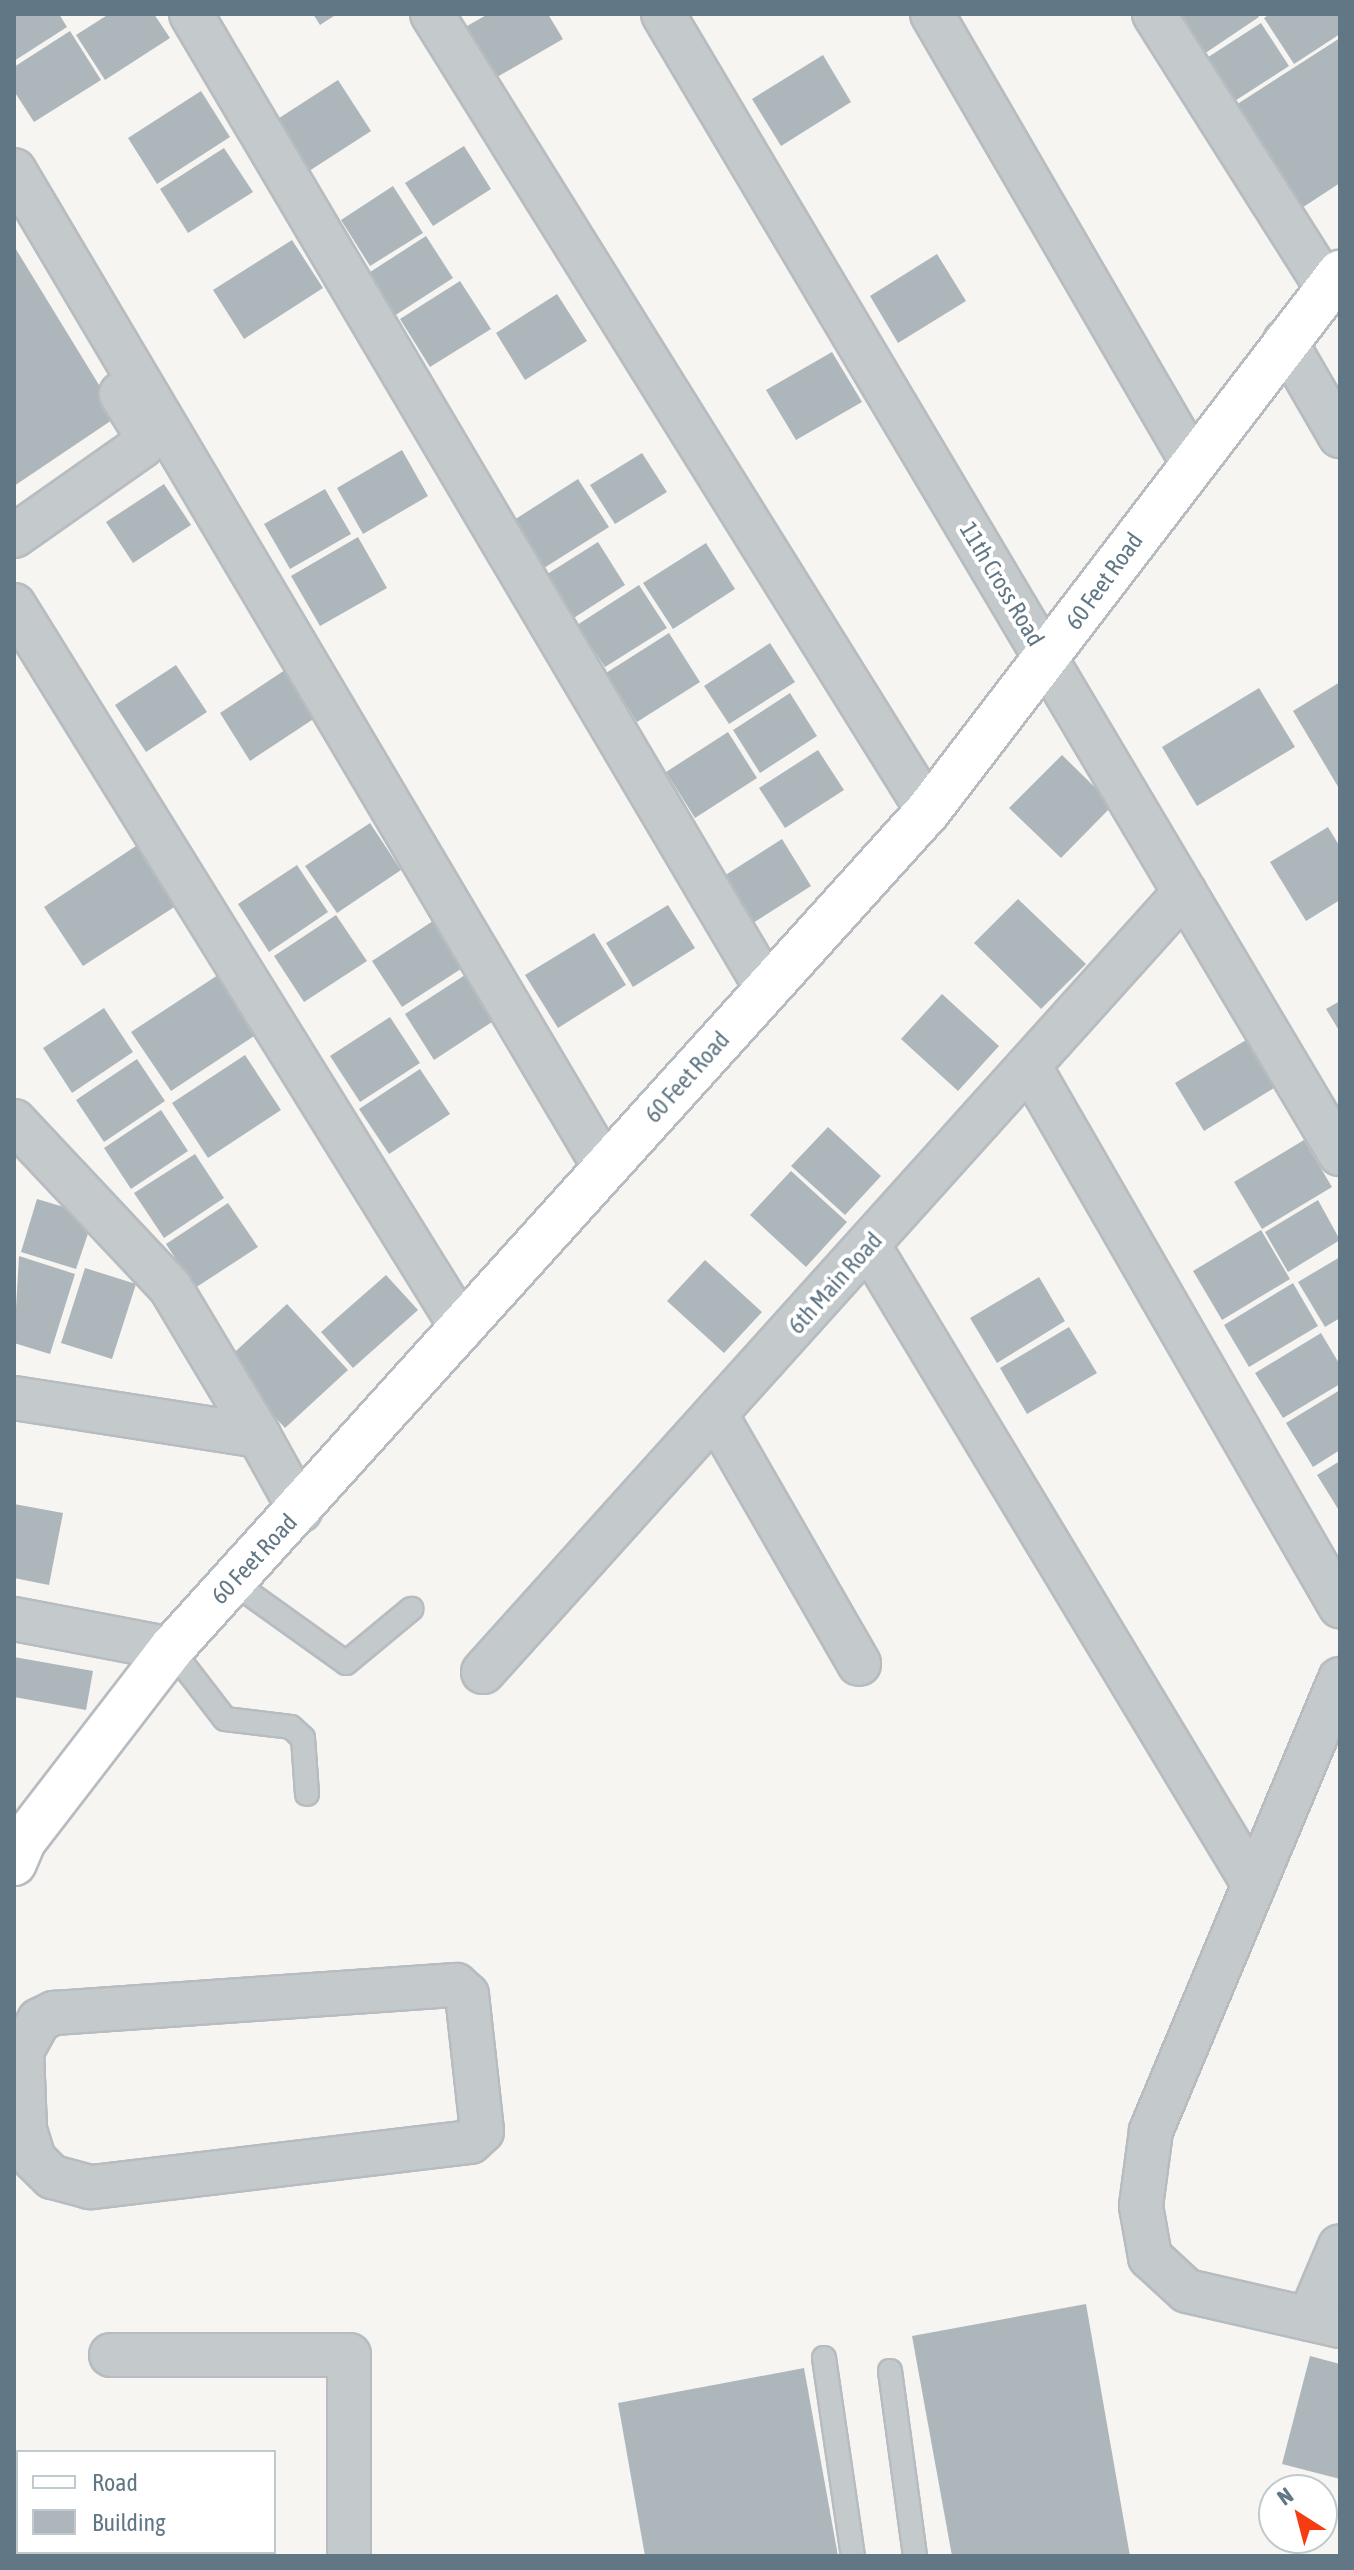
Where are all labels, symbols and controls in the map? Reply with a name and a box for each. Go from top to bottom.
street label: 11th Cross Road [954,517,1050,651]
street label: 60 Feet Road [1059,527,1149,635]
street label: 60 Feet Road [639,1025,735,1129]
street label: 6th Main Road [782,1226,888,1340]
street label: 60 Feet Road [205,1508,303,1610]
legend [16,2450,276,2554]
text: Road [92,2469,138,2496]
north arrow [1258,2474,1338,2554]
text: N [1272,2482,1298,2511]
text: Building [92,2509,165,2536]

